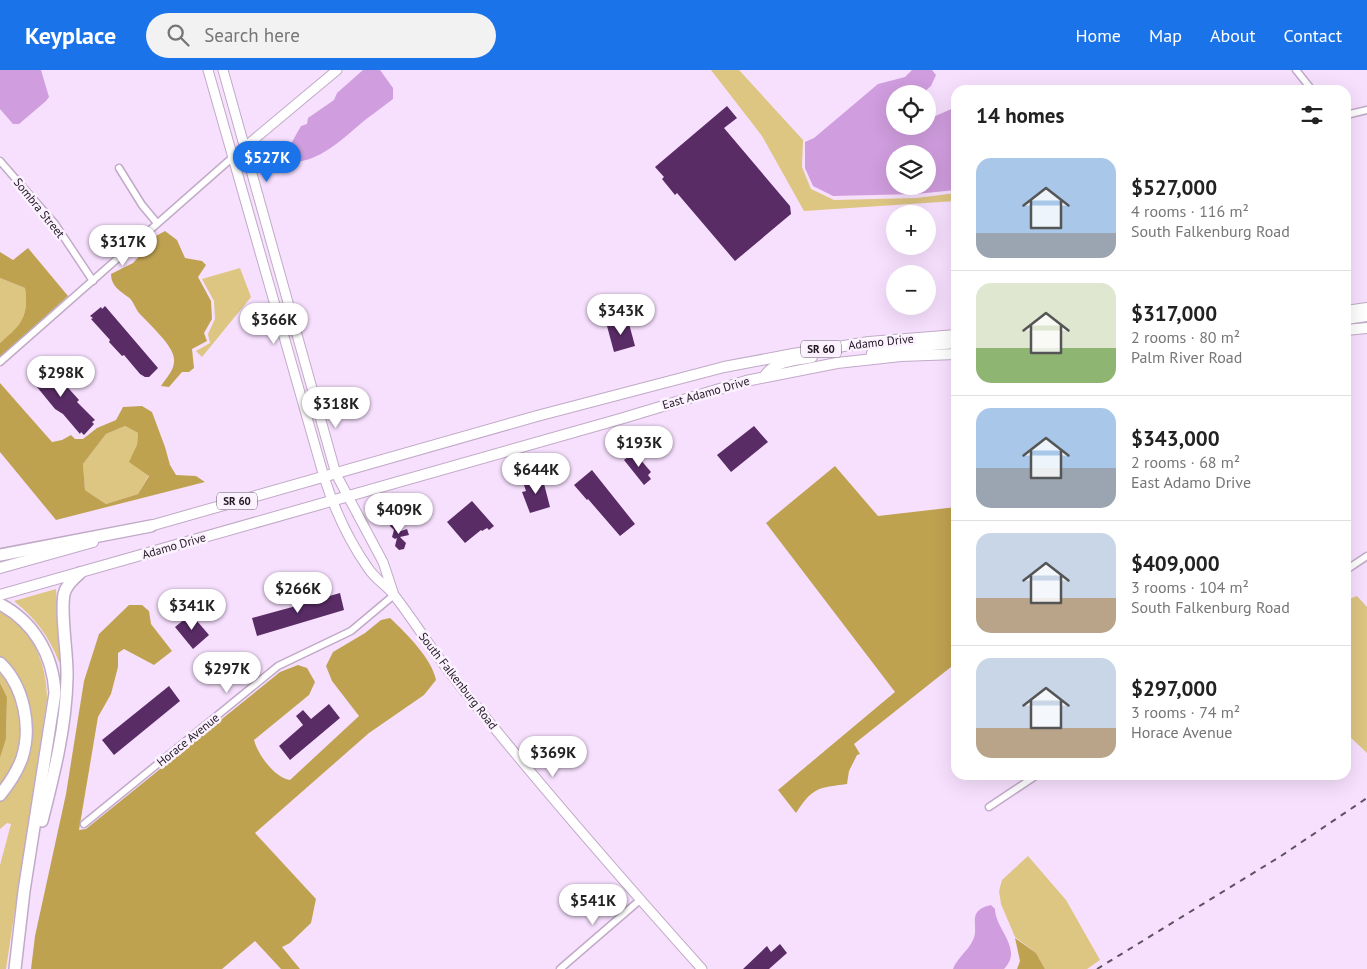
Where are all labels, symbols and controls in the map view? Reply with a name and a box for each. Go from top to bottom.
search box [146,13,496,58]
text: Keyplace [25,20,116,51]
icon: search [164,21,192,49]
text: Search here [204,23,300,47]
text: Home [1075,24,1121,47]
text: Map [1149,24,1182,47]
text: About [1210,24,1256,47]
text: Contact [1284,24,1342,47]
map controls [886,85,936,315]
button: locate [886,85,936,135]
icon: filters [1298,101,1326,129]
text: 14 homes [976,102,1064,129]
pin: $527K [232,140,302,183]
button: layers [886,145,936,195]
text: $527K [244,147,290,167]
text: $527,000 [1131,174,1217,201]
street label: Sombra Street [11,175,68,241]
icon: home [1016,178,1076,238]
text: 4 rooms · 116 m² [1131,201,1249,221]
button: + [886,205,936,255]
text: South Falkenburg Road [1131,221,1290,241]
pin: $317K [88,224,158,267]
text: $317K [100,231,146,251]
button: − [886,265,936,315]
pin: $343K [586,294,656,336]
text: $343K [598,300,644,320]
text: $317,000 [1131,300,1217,327]
pin: $366K [239,302,309,345]
icon: home [1016,303,1076,363]
text: $366K [251,309,297,329]
text: 2 rooms · 80 m² [1131,327,1240,347]
street label: Adamo Drive [847,331,914,352]
road number: SR 60 [801,340,841,358]
text: Palm River Road [1131,347,1242,367]
pin: $298K [26,356,96,398]
text: $298K [38,362,84,382]
street label: East Adamo Drive [661,373,751,412]
pin: $318K [301,386,371,429]
text: $318K [313,393,359,413]
text: $343,000 [1131,425,1220,452]
pin: $193K [604,426,674,468]
icon: home [1016,428,1076,488]
text: $193K [616,432,662,452]
pin: $644K [501,452,571,495]
text: 2 rooms · 68 m² [1131,452,1240,472]
text: $644K [513,459,559,479]
text: East Adamo Drive [1131,472,1251,492]
road number: SR 60 [217,492,257,510]
pin: $409K [364,492,434,535]
text: $409K [376,499,422,519]
street label: Adamo Drive [140,529,208,562]
text: $409,000 [1131,550,1220,577]
icon: home [1016,553,1076,613]
pin: $266K [263,572,333,614]
text: 3 rooms · 104 m² [1131,577,1249,597]
text: $266K [275,578,321,598]
pin: $341K [157,588,227,631]
text: $341K [169,595,215,615]
text: South Falkenburg Road [1131,597,1290,617]
street label: South Falkenburg Road [416,629,501,732]
pin: $297K [192,652,262,694]
text: $297K [204,658,250,678]
text: $297,000 [1131,675,1217,702]
icon: home [1016,678,1076,738]
text: 3 rooms · 74 m² [1131,702,1240,722]
street label: Horace Avenue [153,710,222,769]
text: Horace Avenue [1131,722,1232,742]
pin: $369K [518,736,588,778]
text: $369K [530,742,576,762]
pin: $541K [558,884,628,926]
text: $541K [570,890,616,910]

